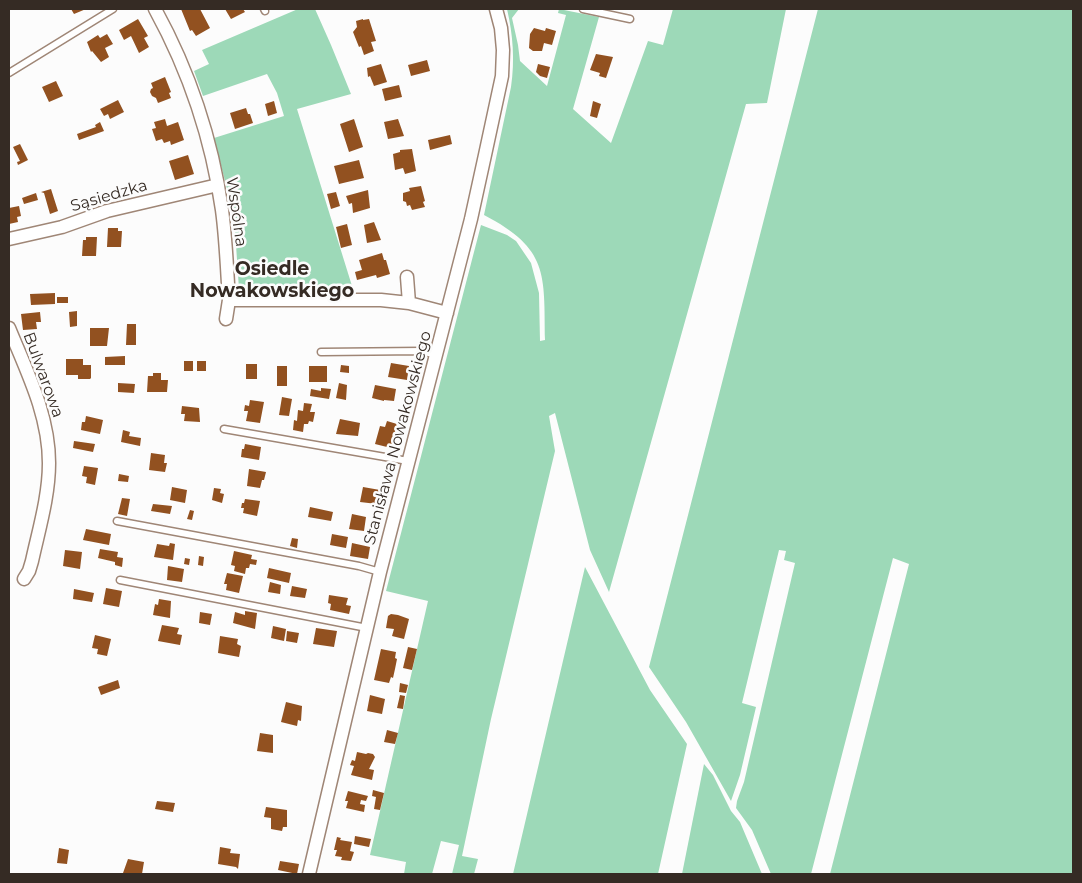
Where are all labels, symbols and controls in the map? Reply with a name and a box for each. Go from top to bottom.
street label: Sąsiedzka [68,176,150,216]
street label: Wspólna [222,176,250,248]
district label: Osiedle Nowakowskiego [190,258,354,302]
street label: Stanisława Nowakowskiego [360,329,436,547]
street label: Bulwarowa [19,330,67,420]

